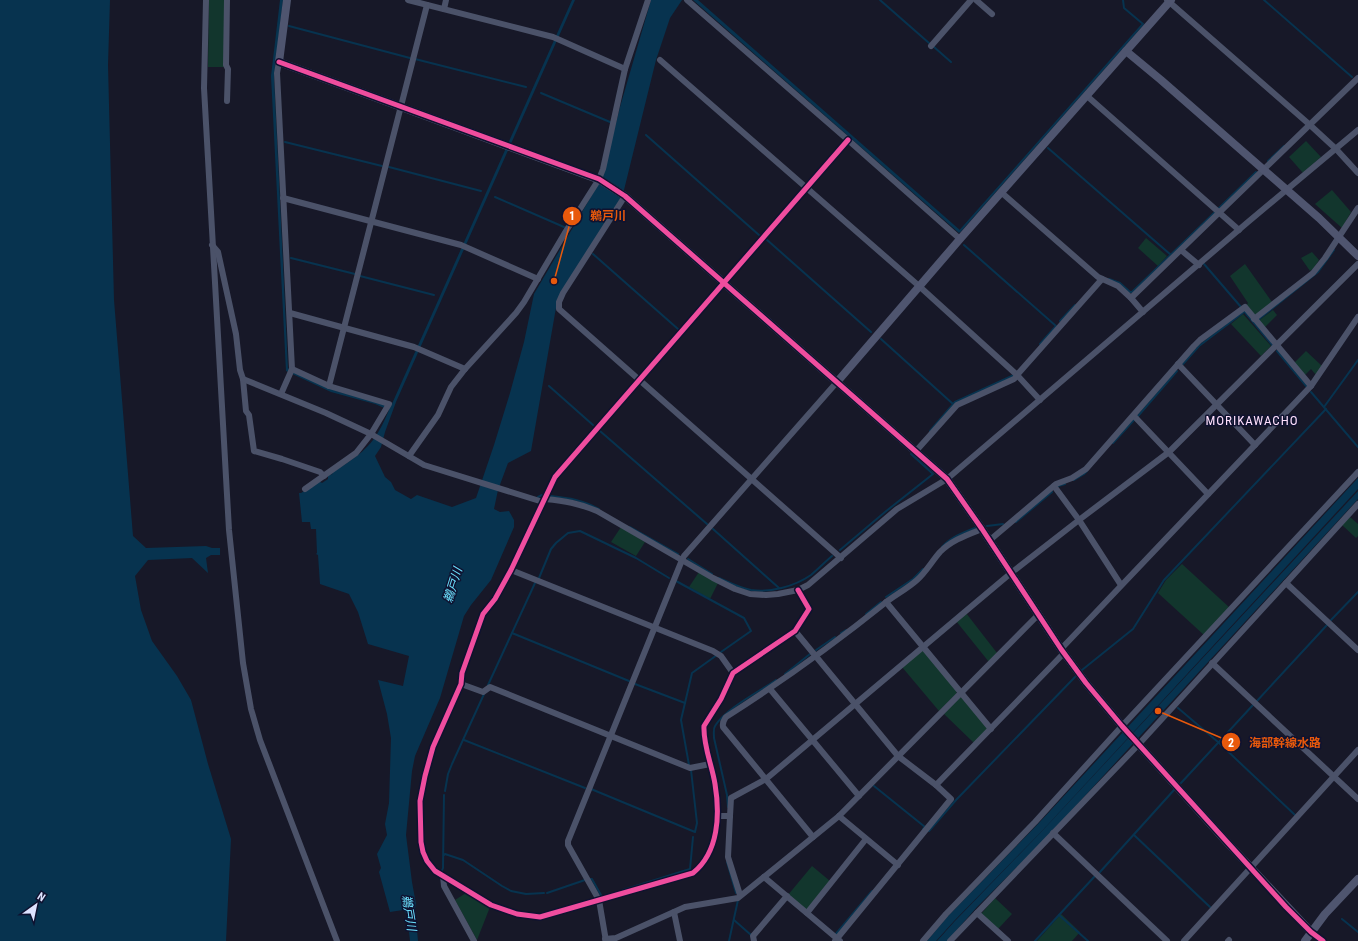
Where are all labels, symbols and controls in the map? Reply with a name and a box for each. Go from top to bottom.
callout: 鵜戸川 [562,204,634,228]
text: 1 [569,209,575,223]
text: 鵜戸川 [590,209,626,223]
district label: MORIKAWACHO [1205,413,1299,428]
water label: 鵜戸川 [441,564,466,604]
callout: 海部幹線水路 [1221,730,1329,754]
text: 2 [1228,736,1234,750]
text: 海部幹線水路 [1249,736,1321,750]
north arrow [16,885,56,925]
text: N [35,890,48,904]
water label: 鵜戸川 [399,894,419,934]

